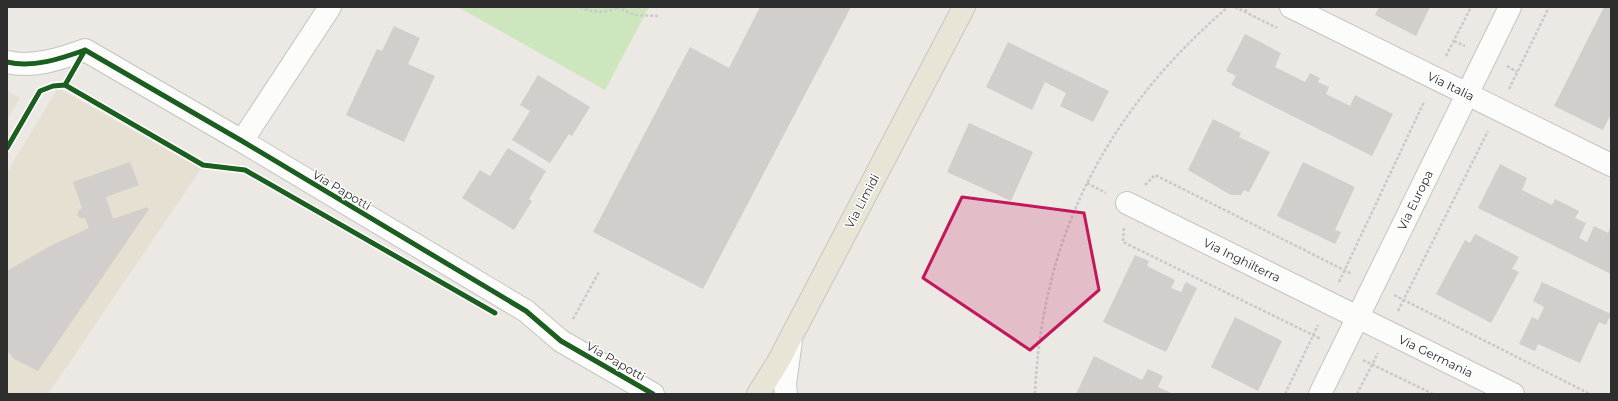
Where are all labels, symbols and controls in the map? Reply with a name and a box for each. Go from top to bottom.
street label: Via Italia [1425,68,1477,104]
street label: Via Papotti [310,167,374,213]
street label: Via Europa [1394,168,1436,232]
street label: Via Limidi [841,171,883,231]
street label: Via Inghilterra [1201,235,1283,285]
street label: Via Germania [1396,331,1476,381]
street label: Via Papotti [584,338,648,384]

